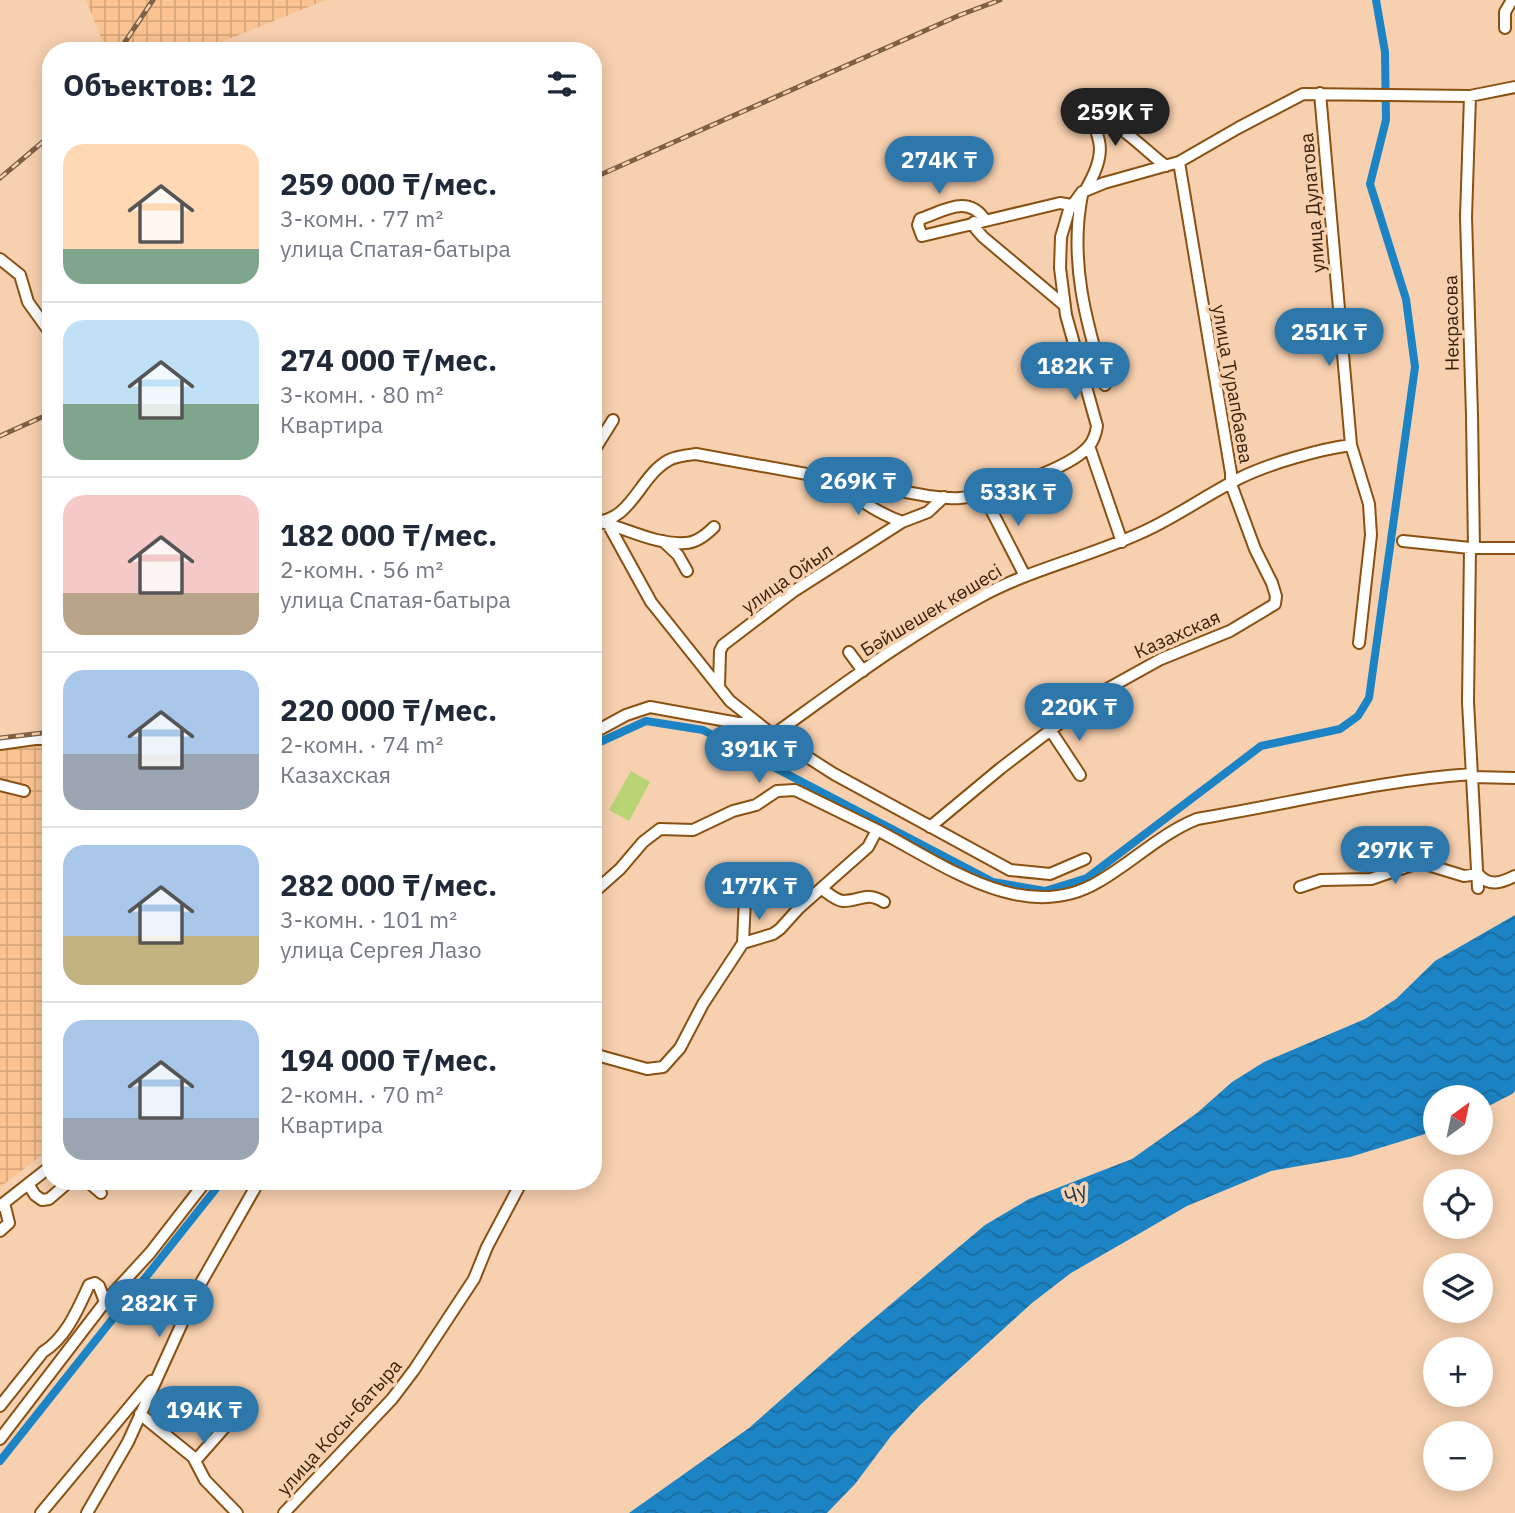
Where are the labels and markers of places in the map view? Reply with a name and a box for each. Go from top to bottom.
pin: 259K ₸ [1058,88,1172,148]
pin: 274K ₸ [882,136,996,196]
pin: 251K ₸ [1272,308,1386,368]
pin: 182K ₸ [1018,342,1132,402]
pin: 269K ₸ [801,458,915,517]
pin: 533K ₸ [961,468,1075,528]
pin: 220K ₸ [1022,684,1136,743]
pin: 391K ₸ [702,726,816,785]
pin: 297K ₸ [1338,826,1452,886]
pin: 177K ₸ [702,862,816,922]
pin: 282K ₸ [102,1280,216,1339]
pin: 194K ₸ [147,1386,261,1446]

